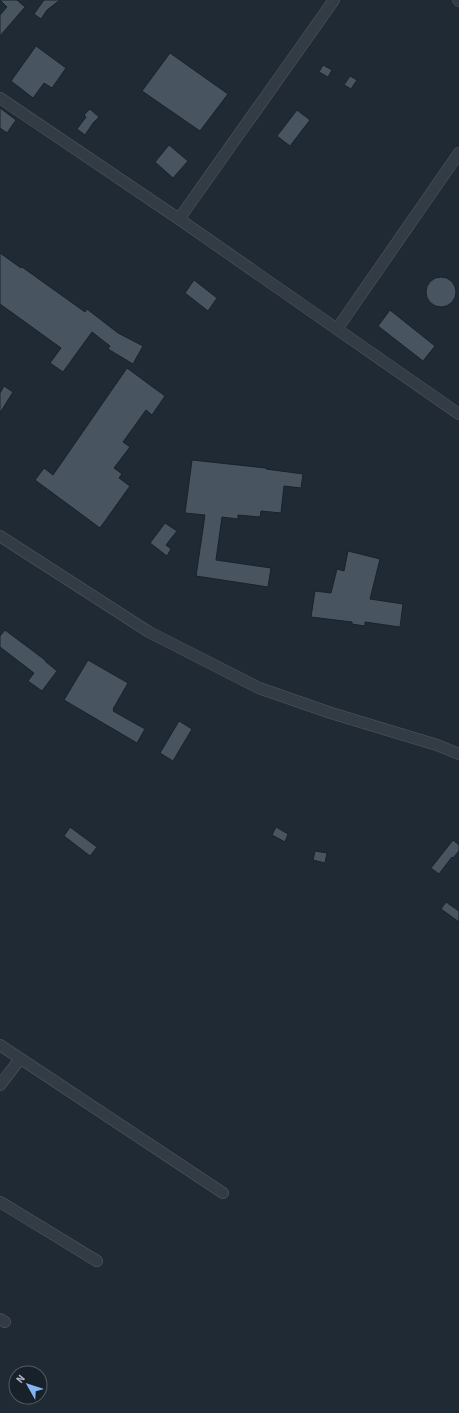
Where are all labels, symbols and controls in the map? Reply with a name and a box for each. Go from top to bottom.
north arrow [8,1365,48,1405]
text: N [12,1371,29,1387]

